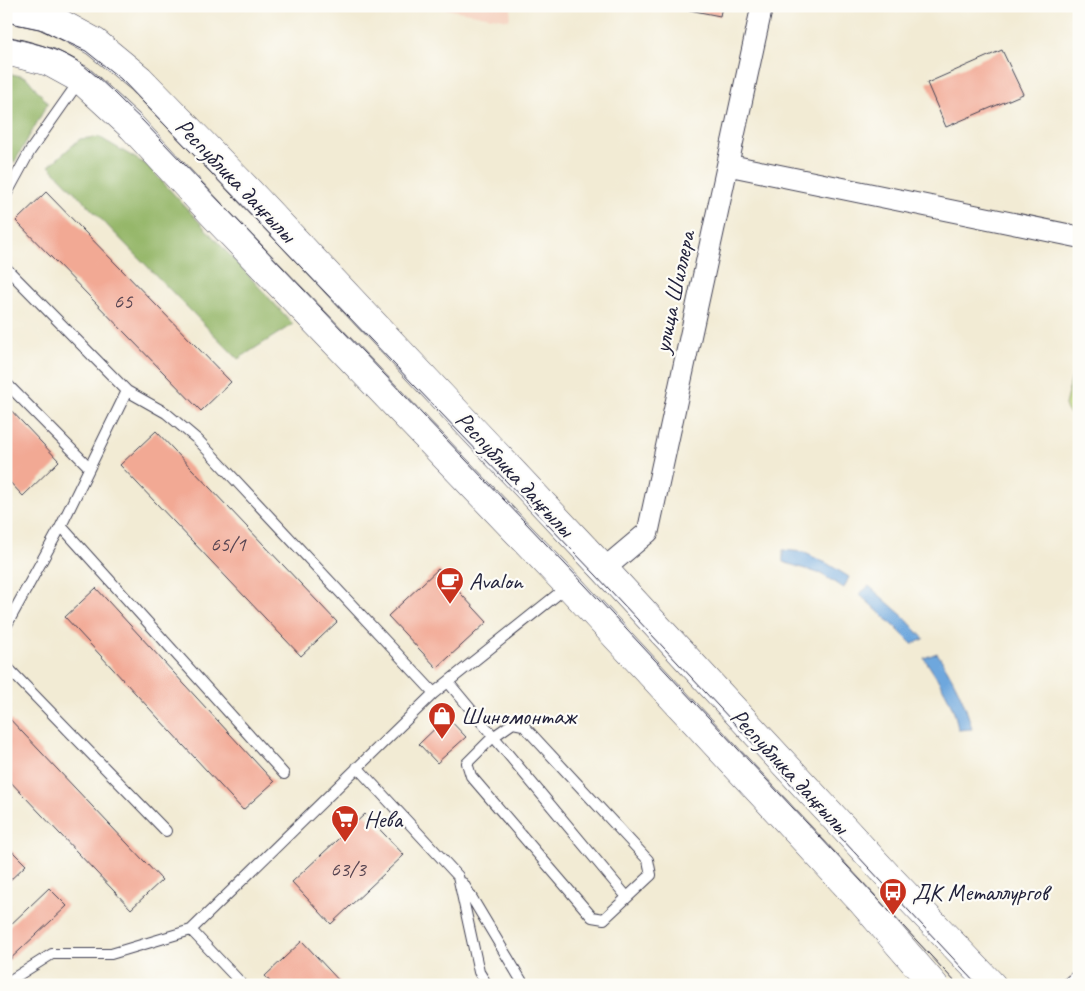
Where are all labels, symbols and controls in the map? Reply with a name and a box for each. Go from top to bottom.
street label: Республика даңғылы [169,112,304,250]
street label: улица Шиллера [646,226,702,358]
house number: 65 [114,288,134,314]
street label: Республика даңғылы [449,405,583,545]
house number: 65/1 [210,531,247,557]
cafe icon: Avalon [435,566,465,605]
place label: Avalon [469,566,524,596]
shop icon: Шиномонтаж [427,701,457,740]
place label: Шиномонтаж [461,701,578,731]
street label: Республика даңғылы [724,702,858,842]
supermarket icon: Нева [330,804,360,843]
place label: Нева [364,804,404,834]
house number: 63/3 [330,856,367,882]
bus stop icon: ДК Металлургов [878,877,908,916]
place label: ДК Металлургов [912,877,1053,907]

